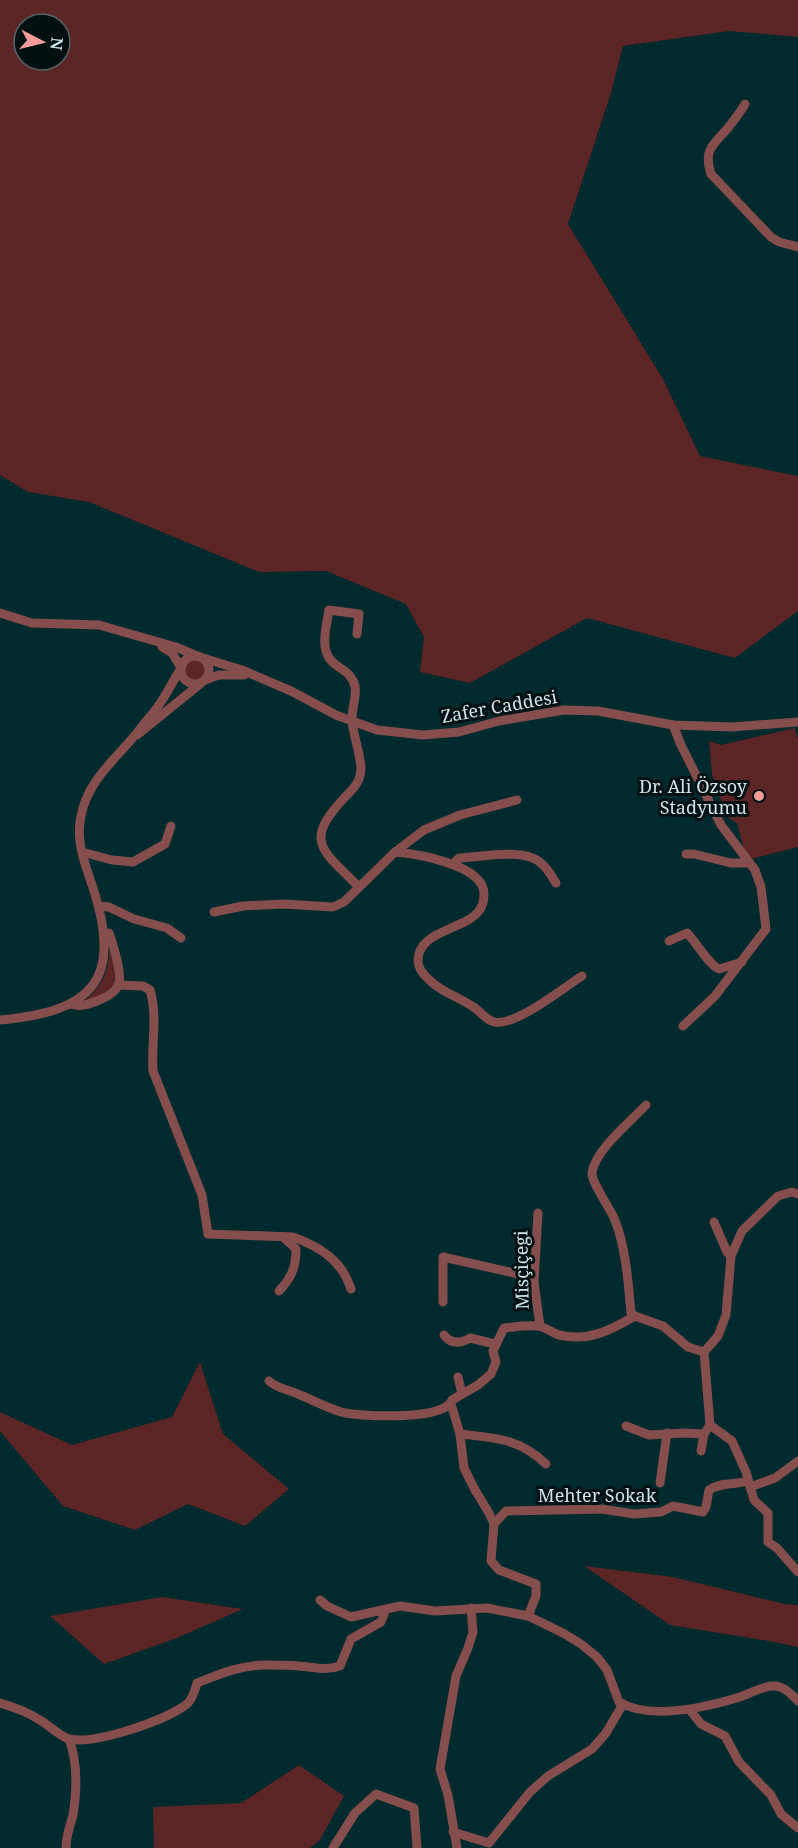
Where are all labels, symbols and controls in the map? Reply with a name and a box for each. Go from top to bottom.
north arrow [12,12,72,72]
text: N [45,36,69,52]
street label: Zafer Caddesi [439,684,559,728]
place label: Dr. Ali Özsoy Stadyumu [639,774,748,819]
marker: Dr. Ali Özsoy Stadyumu [752,789,766,803]
street label: Misçiçegi [508,1230,534,1310]
street label: Mehter Sokak [538,1483,657,1507]

